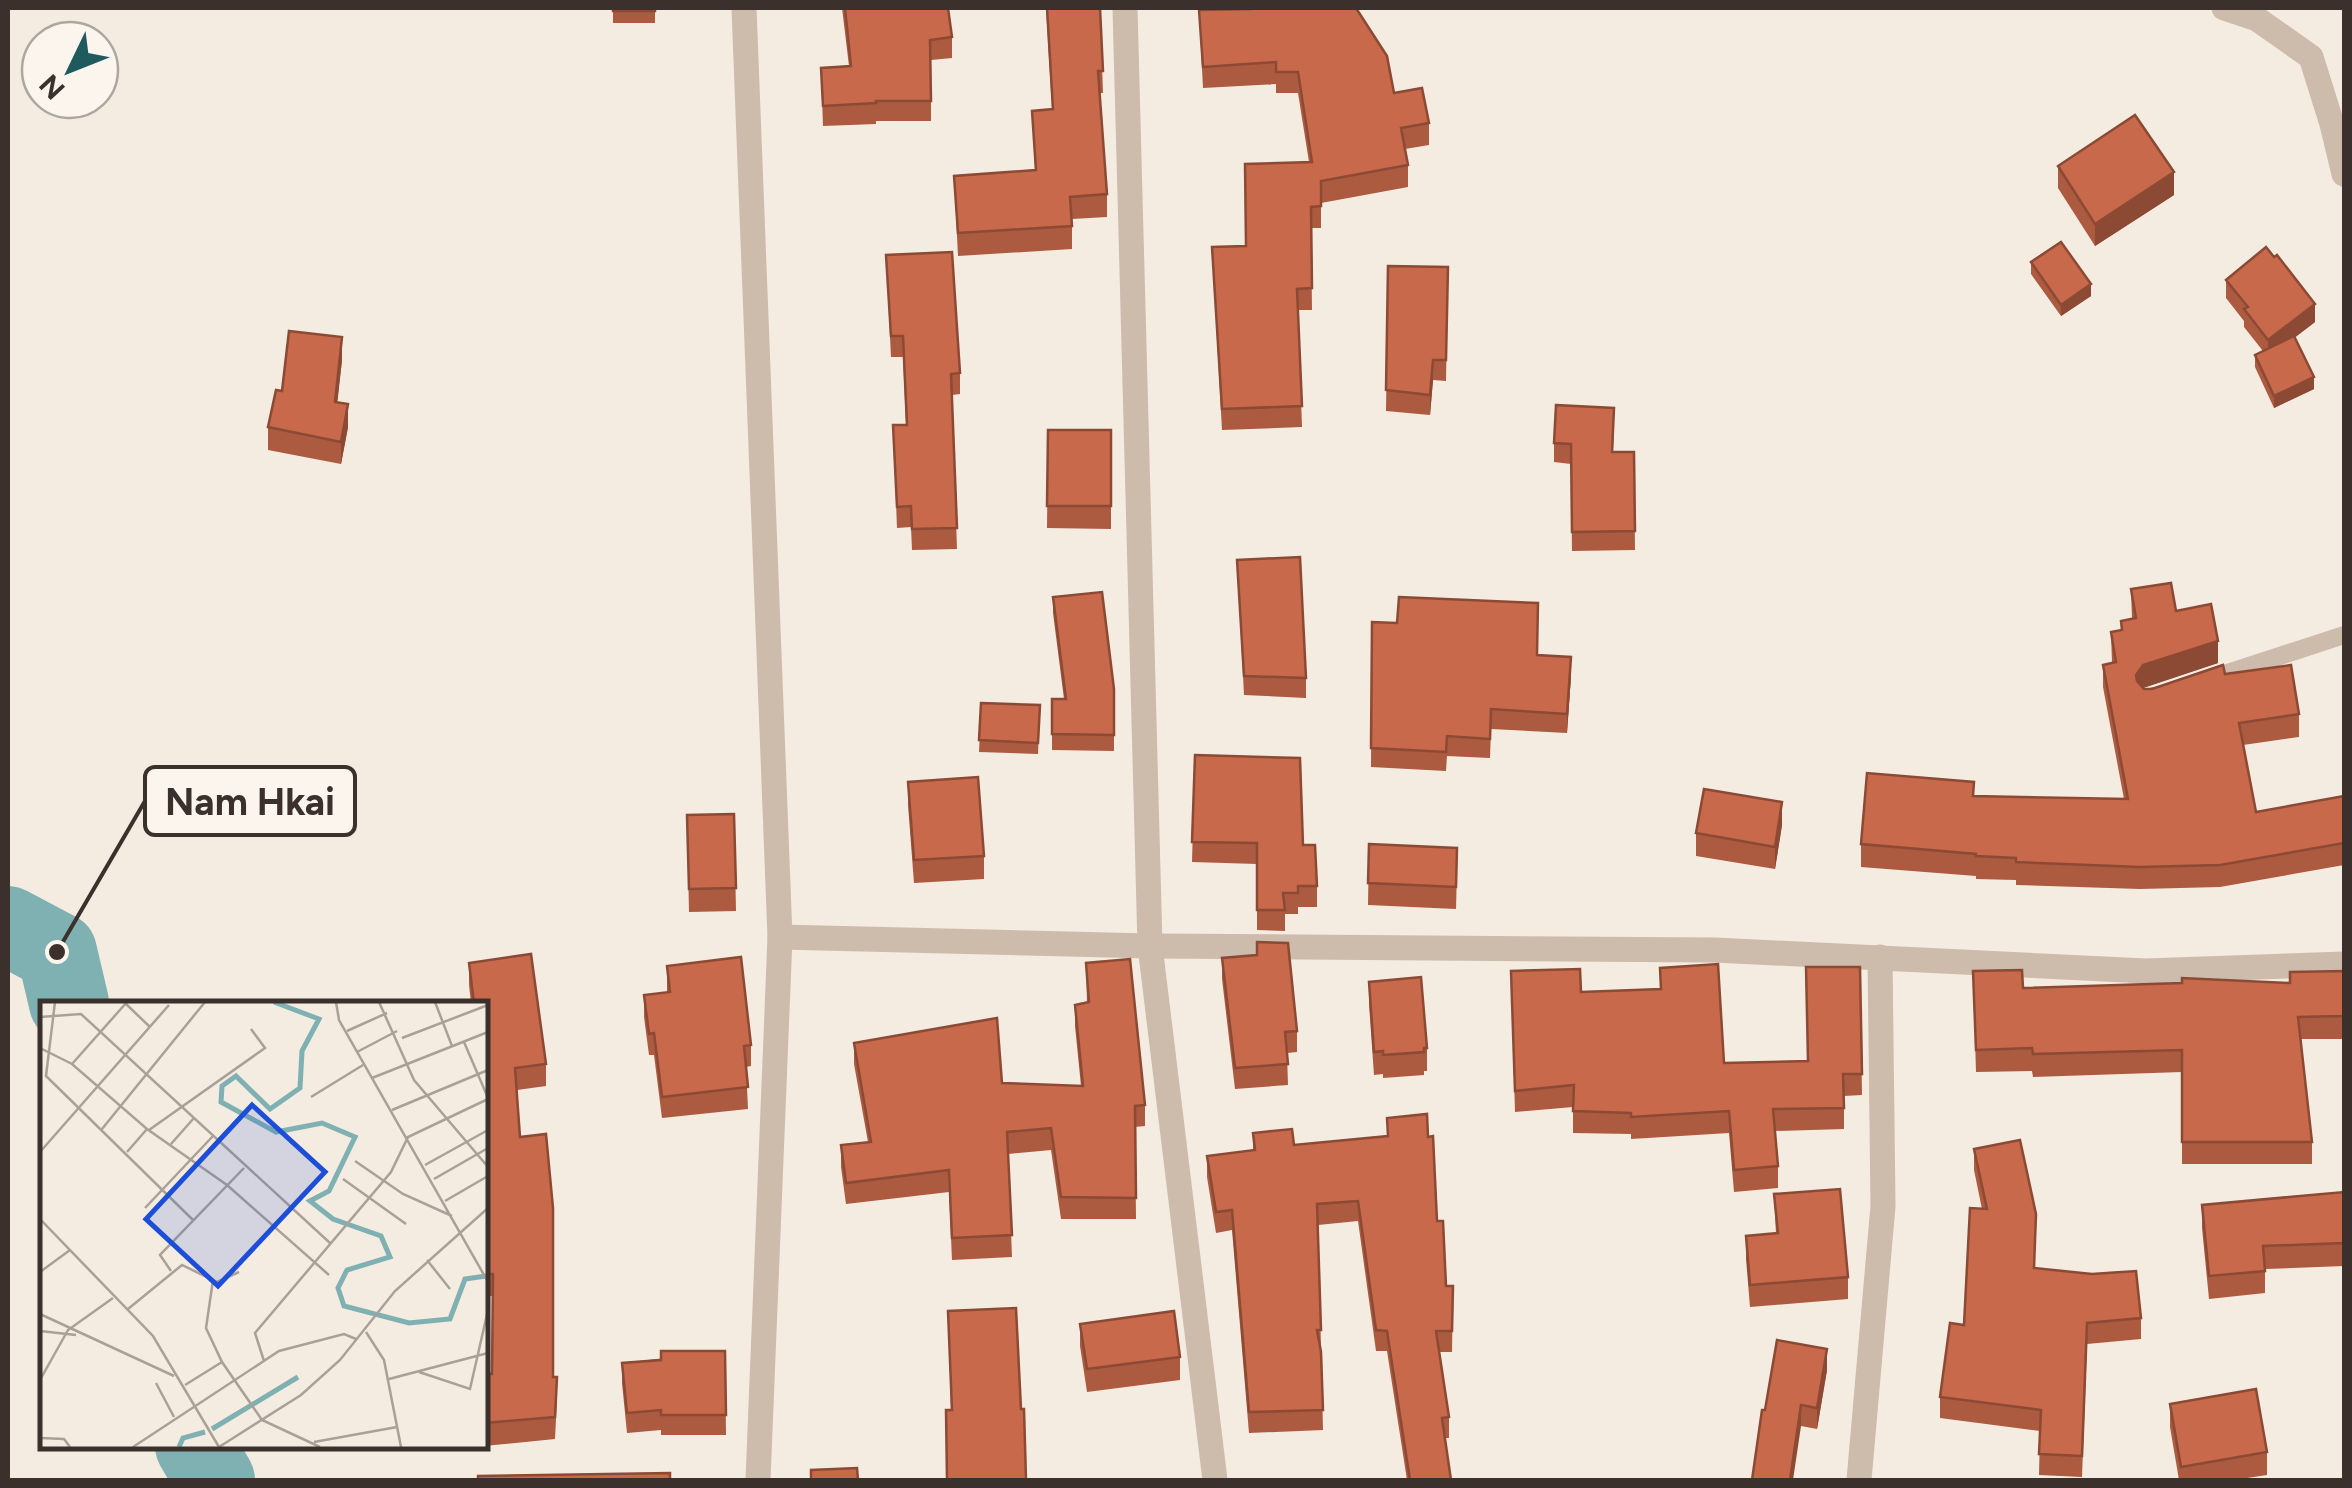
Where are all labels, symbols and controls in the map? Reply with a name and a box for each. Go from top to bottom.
north arrow [20,20,120,120]
text: N [32,68,72,107]
callout: Nam Hkai [145,767,355,835]
text: Nam Hkai [165,779,335,825]
inset map [40,1001,488,1448]

